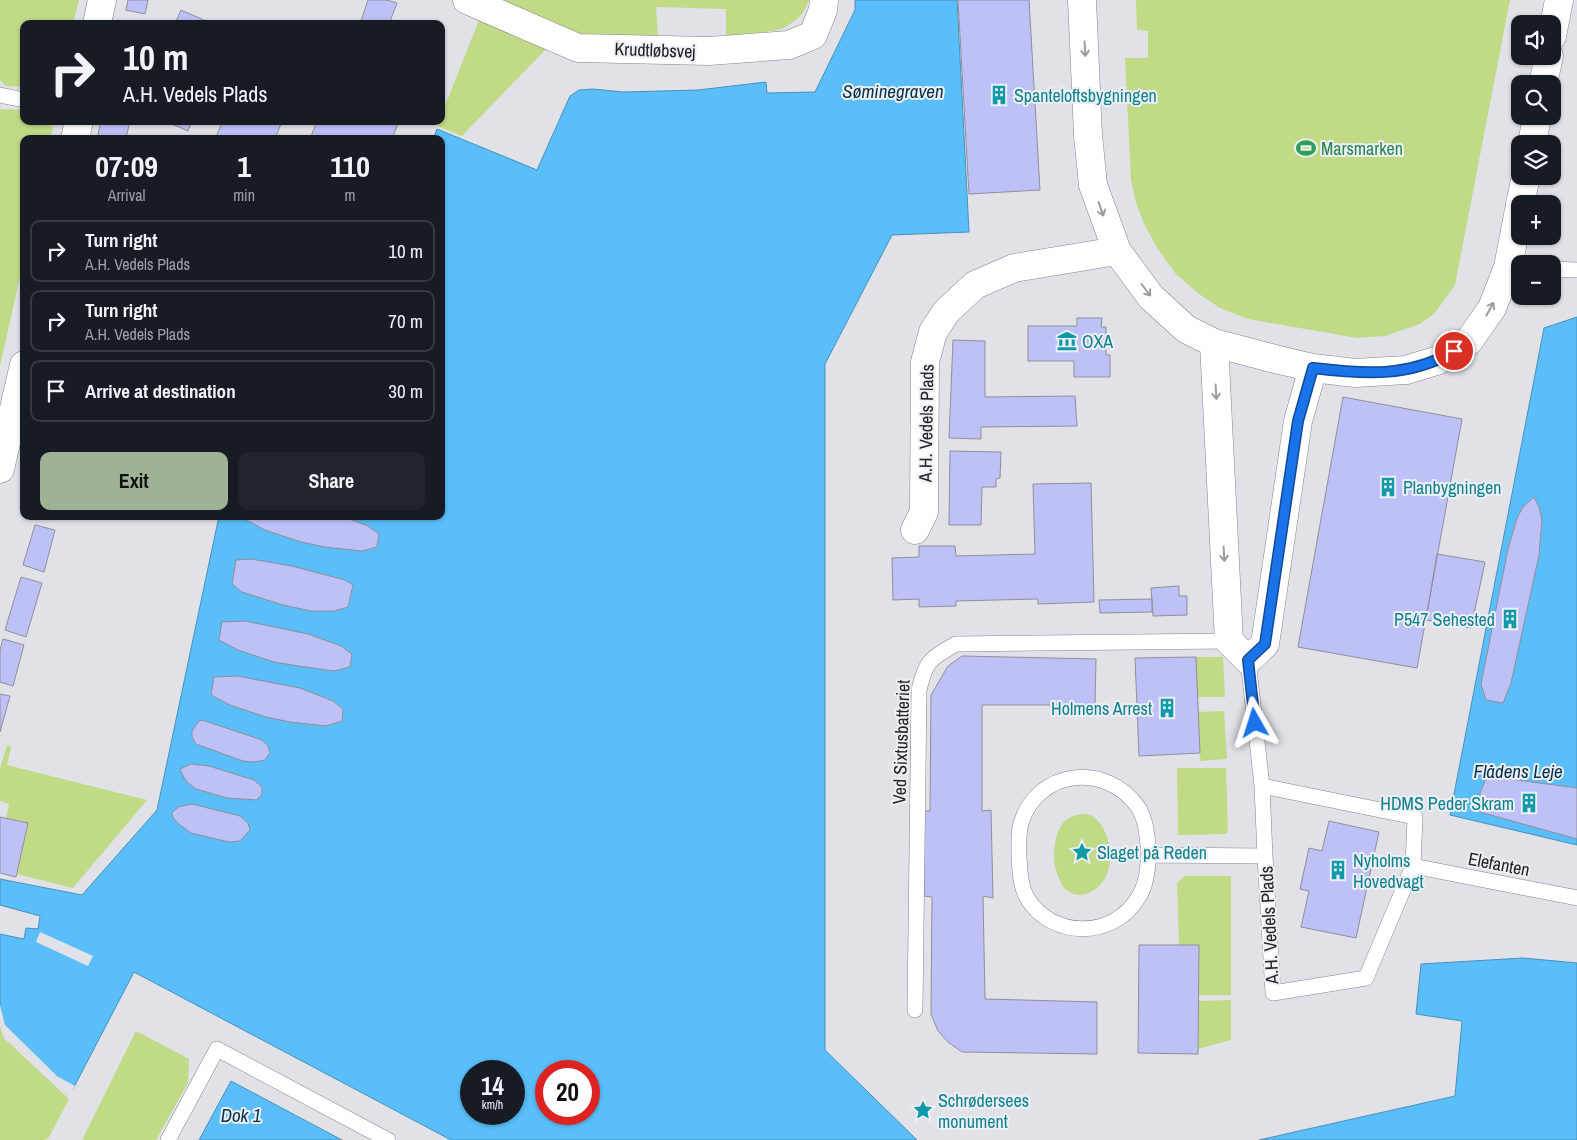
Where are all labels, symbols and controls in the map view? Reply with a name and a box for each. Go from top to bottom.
map controls [1511,15,1561,305]
button: sound [1511,15,1561,65]
text: 10 m [123,34,188,81]
street label: Krudtløbsvej [614,36,696,64]
icon: right [40,40,105,105]
one-way arrow [1080,40,1089,56]
button: search [1511,75,1561,125]
water label: Søminegraven [842,78,944,104]
text: A.H. Vedels Plads [123,79,267,109]
place label: Spanteloftsbygningen [1014,83,1157,108]
building icon: Spanteloftsbygningen [988,84,1010,106]
button: layers [1511,135,1561,185]
place label: Marsmarken [1321,136,1403,161]
sports icon: Marsmarken [1295,137,1317,159]
text: 07:09 [95,146,158,186]
text: 1 [237,146,251,186]
text: 110 [330,146,370,186]
text: Arrival [108,184,146,206]
text: min [233,184,255,206]
text: m [345,184,355,206]
button: + [1511,195,1561,245]
one-way arrow [1097,201,1107,217]
text: Turn right [85,227,157,253]
icon: right [42,237,70,265]
text: 10 m [388,238,423,264]
text: A.H. Vedels Plads [85,253,190,275]
button: − [1511,255,1561,305]
one-way arrow [1141,283,1151,297]
text: Turn right [85,297,157,323]
one-way arrow [1486,303,1496,317]
icon: right [42,307,70,335]
text: 70 m [388,308,423,334]
text: A.H. Vedels Plads [85,323,190,345]
place label: OXA [1082,329,1113,354]
museum icon: OXA [1056,330,1078,352]
pin [1433,330,1475,372]
icon: arrive [1440,337,1468,365]
street label: A.H. Vedels Plads [912,364,940,483]
icon: arrive [42,377,70,405]
text: Arrive at destination [85,378,236,404]
text: 30 m [388,378,423,404]
one-way arrow [1211,384,1220,400]
button: Exit [40,452,228,510]
button: Share [238,452,425,510]
place label: Planbygningen [1403,475,1501,500]
building icon: Planbygningen [1377,476,1399,498]
one-way arrow [1220,546,1229,562]
place label: P547 Sehested [1394,607,1495,632]
building icon: P547 Sehested [1499,608,1521,630]
street label: Ved Sixtusbatteriet [886,679,916,805]
place label: Holmens Arrest [1051,696,1152,721]
position arrow [1228,696,1280,748]
building icon: Holmens Arrest [1156,697,1178,719]
water label: Flådens Leje [1473,758,1563,784]
place label: HDMS Peder Skram [1380,791,1514,816]
building icon: HDMS Peder Skram [1518,792,1540,814]
place label: Slaget på Reden [1097,840,1207,865]
place icon: Slaget på Reden [1071,841,1093,863]
street label: Elefanten [1466,846,1532,882]
place label: Nyholms Hovedvagt [1353,848,1424,894]
building icon: Nyholms Hovedvagt [1327,859,1349,881]
street label: A.H. Vedels Plads [1253,865,1285,986]
speed limit sign: 20 [535,1060,600,1125]
text: 14 [481,1069,504,1103]
place label: Schrødersees monument [938,1088,1029,1134]
text: km/h [482,1097,503,1113]
place icon: Schrødersees monument [912,1099,934,1121]
water label: Dok 1 [221,1102,261,1128]

